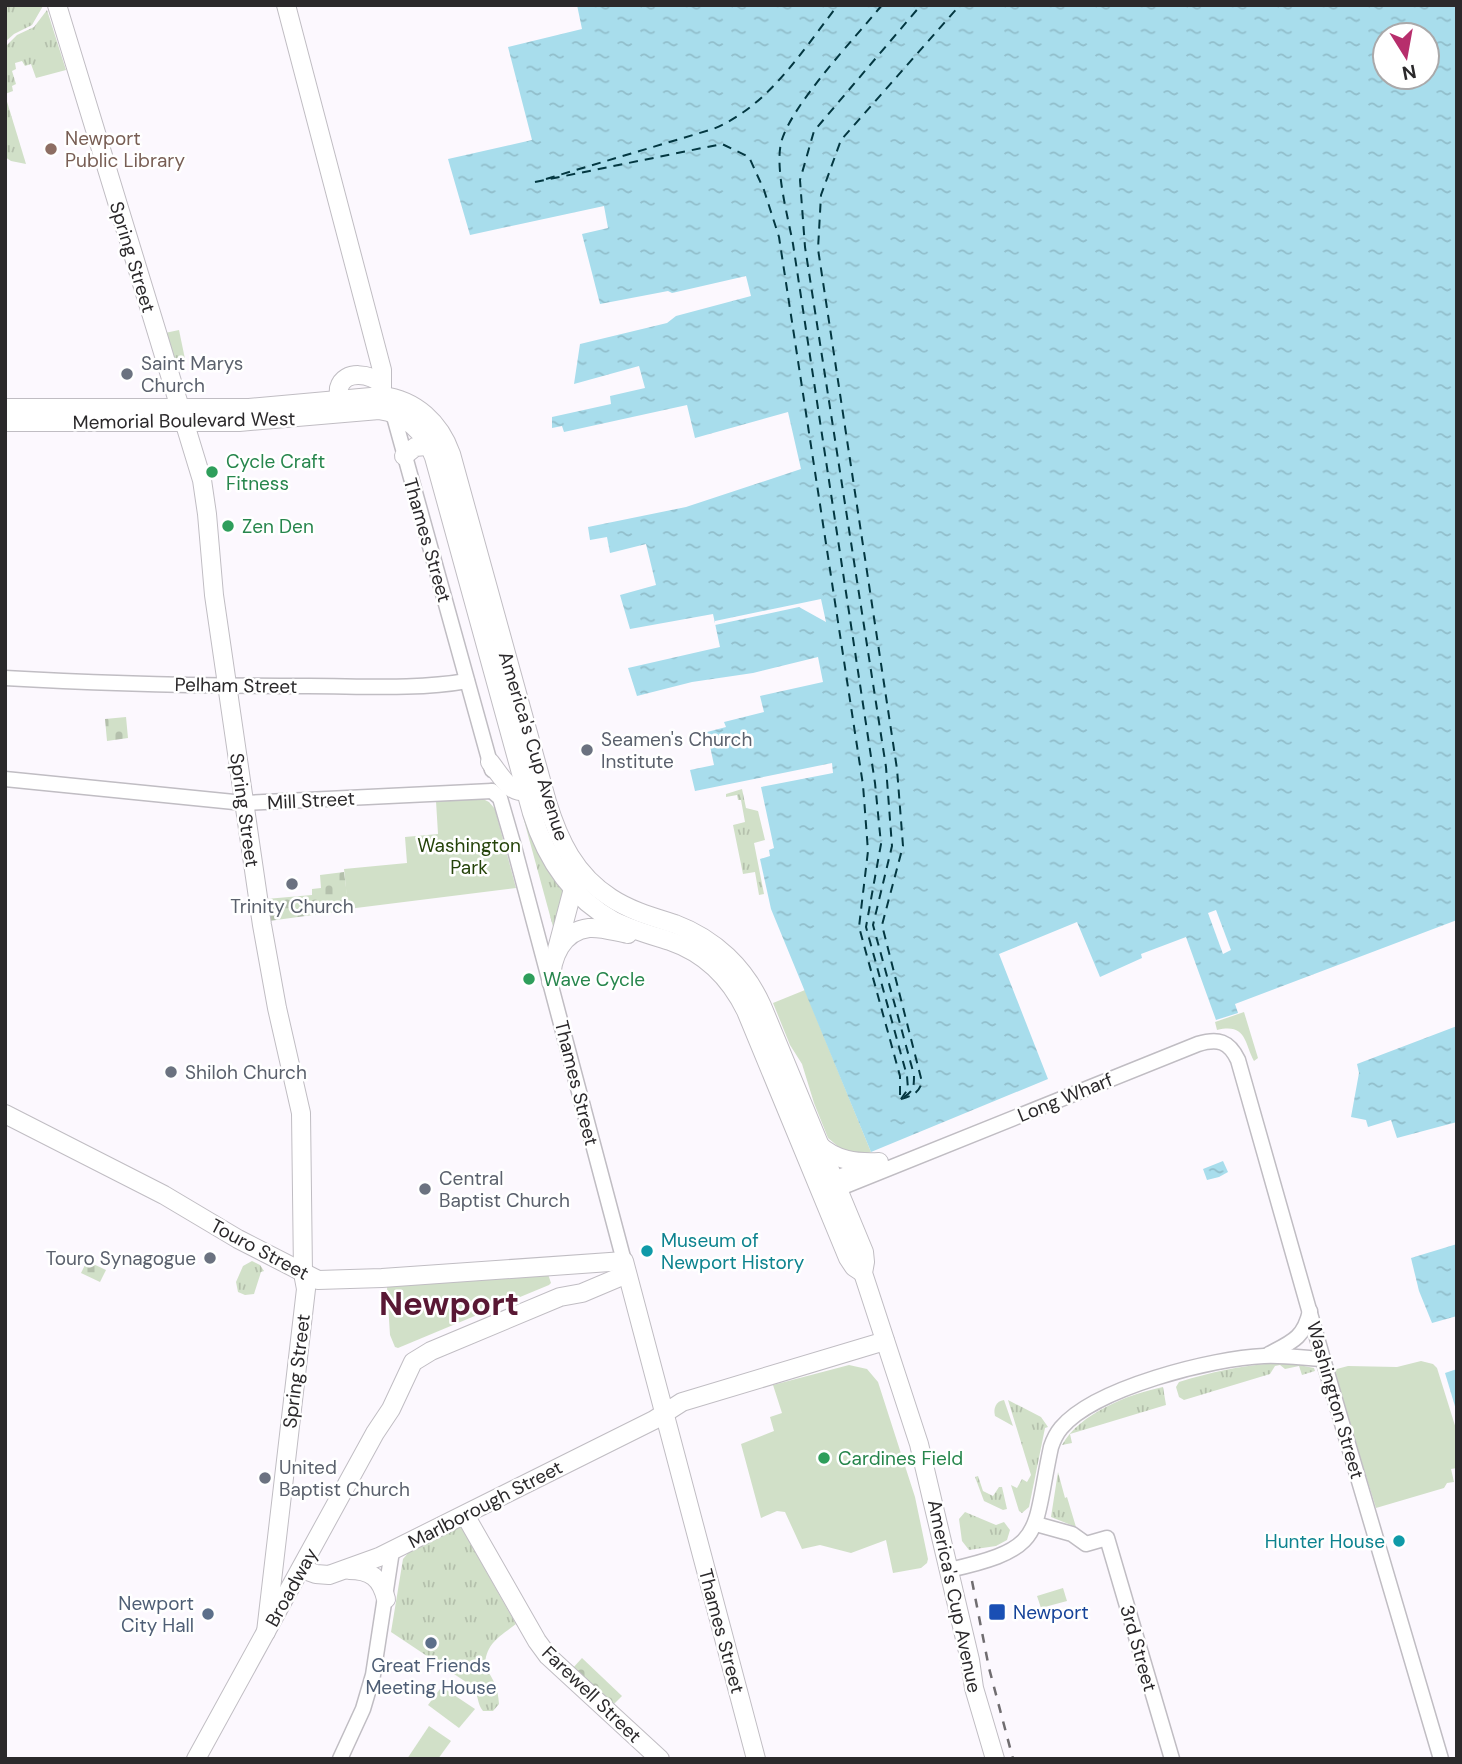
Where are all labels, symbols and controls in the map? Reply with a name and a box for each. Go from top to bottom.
north arrow [1371,21,1441,91]
text: N [1400,59,1418,86]
place label: Newport Public Library [65,126,185,173]
marker: Newport Public Library [43,141,59,157]
street label: Spring Street [104,199,161,316]
place label: Saint Marys Church [141,351,243,398]
marker: Saint Marys Church [119,366,135,382]
street label: Memorial Boulevard West [72,406,296,435]
place label: Cycle Craft Fitness [226,449,325,496]
marker: Cycle Craft Fitness [204,464,220,480]
street label: Thames Street [398,475,457,605]
place label: Zen Den [242,514,314,539]
marker: Zen Den [220,518,236,534]
street label: America's Cup Avenue [493,648,574,844]
street label: Pelham Street [174,672,297,699]
place label: Seamen's Church Institute [601,727,752,774]
marker: Seamen's Church Institute [579,742,595,758]
street label: Spring Street [224,751,265,869]
street label: Mill Street [266,786,356,815]
park label: Washington Park [417,833,521,880]
marker: Trinity Church [284,876,300,892]
place label: Trinity Church [230,894,354,919]
place label: Wave Cycle [543,967,645,992]
marker: Wave Cycle [521,971,537,987]
street label: Thames Street [549,1018,604,1148]
place label: Shiloh Church [185,1060,307,1085]
marker: Shiloh Church [163,1064,179,1080]
street label: Long Wharf [1014,1067,1117,1128]
place label: Central Baptist Church [439,1166,570,1213]
marker: Central Baptist Church [417,1181,433,1197]
street label: Touro Street [206,1213,313,1286]
place label: Museum of Newport History [661,1228,805,1275]
marker: Museum of Newport History [639,1243,655,1259]
place label: Touro Synagogue [46,1246,196,1271]
marker: Touro Synagogue [202,1250,218,1266]
district label: Newport [379,1282,519,1325]
street label: Spring Street [277,1313,316,1430]
street label: Washington Street [1301,1319,1370,1482]
place label: Cardines Field [838,1446,963,1471]
marker: Cardines Field [816,1450,832,1466]
place label: United Baptist Church [279,1455,410,1502]
street label: Marlborough Street [404,1455,567,1554]
marker: United Baptist Church [257,1470,273,1486]
street label: America's Cup Avenue [922,1497,987,1695]
place label: Hunter House [1265,1529,1385,1554]
marker: Hunter House [1391,1533,1407,1549]
street label: Broadway [260,1543,324,1631]
street label: Thames Street [693,1566,750,1696]
place label: Newport City Hall [118,1591,194,1638]
place label: Newport [1013,1600,1089,1625]
marker: Newport [987,1602,1007,1622]
street label: 3rd Street [1114,1602,1163,1694]
marker: Newport City Hall [200,1606,216,1622]
marker: Great Friends Meeting House [423,1635,439,1651]
street label: Farewell Street [536,1640,647,1748]
place label: Great Friends Meeting House [365,1653,497,1700]

